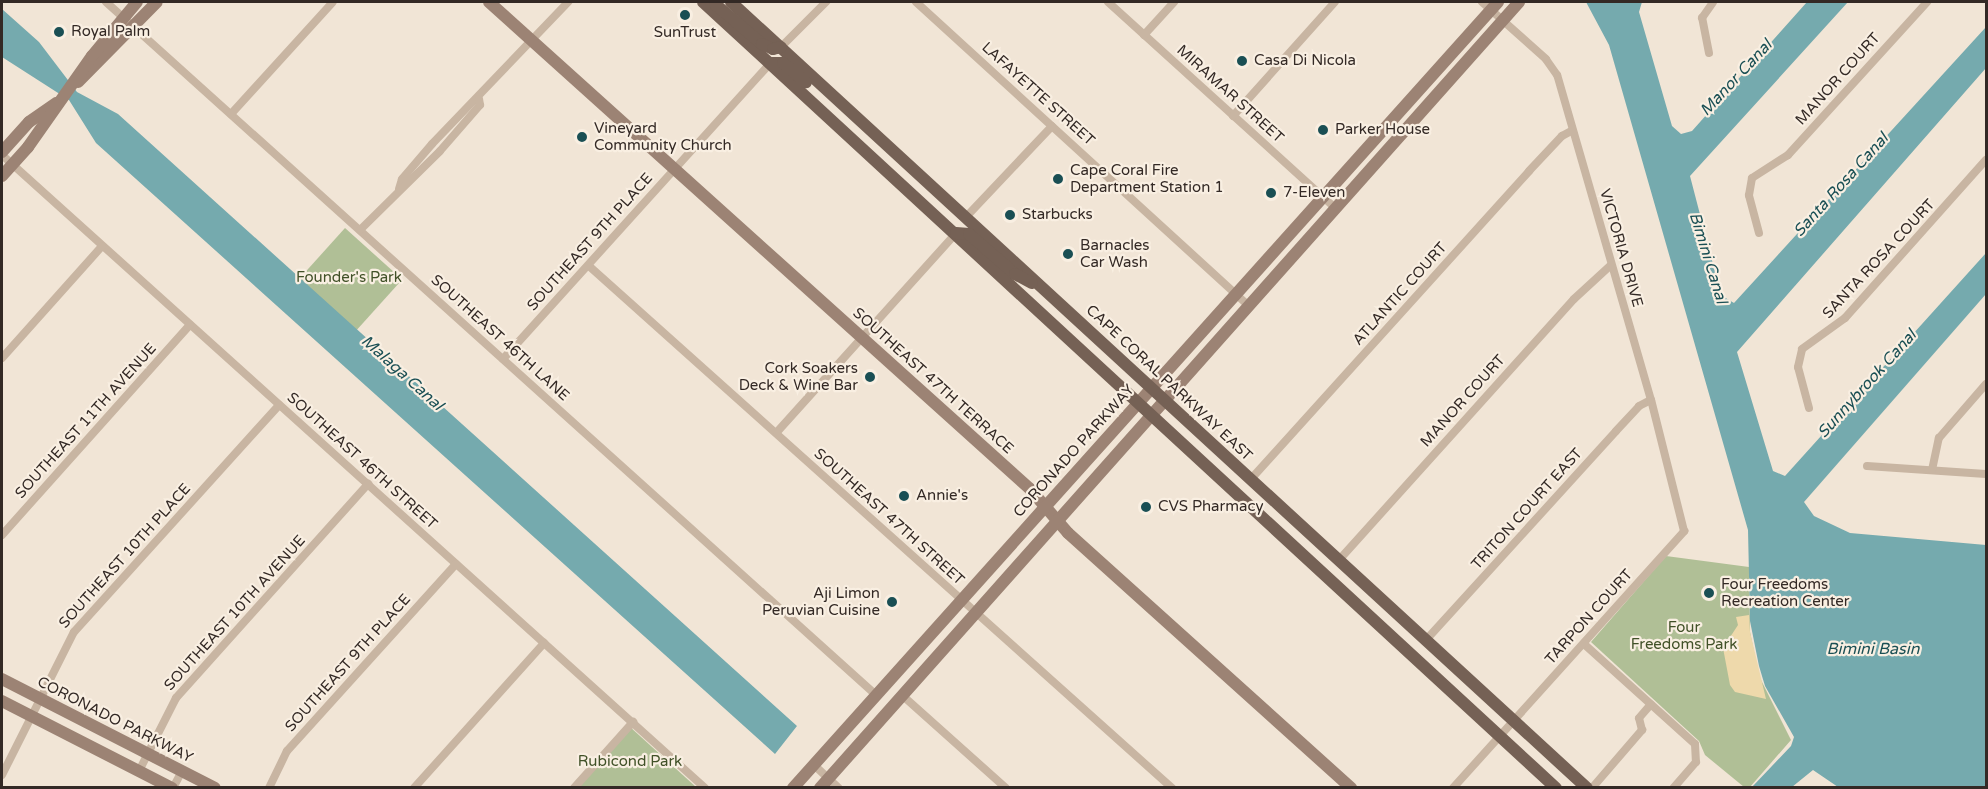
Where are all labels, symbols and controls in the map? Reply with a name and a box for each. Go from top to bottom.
marker: SunTrust [678,8,692,22]
place label: Royal Palm [71,23,150,41]
place label: SunTrust [654,24,716,42]
marker: Royal Palm [52,25,66,39]
street label: MANOR COURT [1792,29,1884,129]
water label: Manor Canal [1696,36,1776,120]
street label: LAFAYETTE STREET [978,39,1098,149]
street label: MIRAMAR STREET [1173,41,1287,147]
place label: Casa Di Nicola [1254,52,1356,70]
marker: Casa Di Nicola [1235,54,1249,68]
place label: Vineyard Community Church [594,119,732,154]
place label: Parker House [1335,121,1430,139]
marker: Parker House [1316,123,1330,137]
water label: Santa Rosa Canal [1790,129,1892,241]
marker: Vineyard Community Church [575,130,589,144]
place label: Cape Coral Fire Department Station 1 [1070,161,1224,196]
street label: SOUTHEAST 9TH PLACE [523,170,657,314]
marker: Cape Coral Fire Department Station 1 [1051,172,1065,186]
place label: 7-Eleven [1283,184,1345,202]
marker: 7-Eleven [1264,186,1278,200]
street label: VICTORIA DRIVE [1595,187,1647,309]
street label: SANTA ROSA COURT [1819,196,1939,322]
place label: Starbucks [1022,206,1093,224]
marker: Starbucks [1003,208,1017,222]
water label: Bimini Canal [1685,210,1731,306]
place label: Barnacles Car Wash [1080,236,1150,271]
street label: ATLANTIC COURT [1349,239,1451,349]
marker: Barnacles Car Wash [1061,247,1075,261]
park label: Founder's Park [296,269,402,287]
street label: SOUTHEAST 46TH LANE [427,271,573,405]
street label: CAPE CORAL PARKWAY EAST [1082,301,1256,465]
street label: SOUTHEAST 47TH TERRACE [849,304,1017,458]
water label: Sunnybrook Canal [1814,326,1920,442]
water label: Malaga Canal [357,331,447,415]
street label: SOUTHEAST 11TH AVENUE [12,340,160,502]
street label: MANOR COURT [1417,351,1509,451]
place label: Cork Soakers Deck & Wine Bar [739,359,858,394]
marker: Cork Soakers Deck & Wine Bar [863,370,877,384]
street label: CORONADO PARKWAY [1010,381,1138,521]
street label: SOUTHEAST 46TH STREET [283,389,441,533]
street label: SOUTHEAST 47TH STREET [810,445,968,589]
street label: TRITON COURT EAST [1468,445,1586,573]
street label: SOUTHEAST 10TH PLACE [55,480,195,632]
place label: Annie's [916,487,968,505]
marker: Annie's [897,489,911,503]
place label: CVS Pharmacy [1158,498,1263,516]
marker: CVS Pharmacy [1139,500,1153,514]
street label: SOUTHEAST 10TH AVENUE [161,532,309,694]
street label: TARPON COURT [1542,566,1636,668]
place label: Four Freedoms Recreation Center [1721,575,1850,610]
place label: Aji Limon Peruvian Cuisine [762,584,880,619]
marker: Four Freedoms Recreation Center [1702,586,1716,600]
street label: SOUTHEAST 9TH PLACE [281,591,415,735]
marker: Aji Limon Peruvian Cuisine [885,595,899,609]
park label: Four Freedoms Park [1631,618,1737,653]
water label: Bimini Basin [1827,639,1919,659]
street label: CORONADO PARKWAY [34,673,196,767]
park label: Rubicond Park [578,753,682,771]

